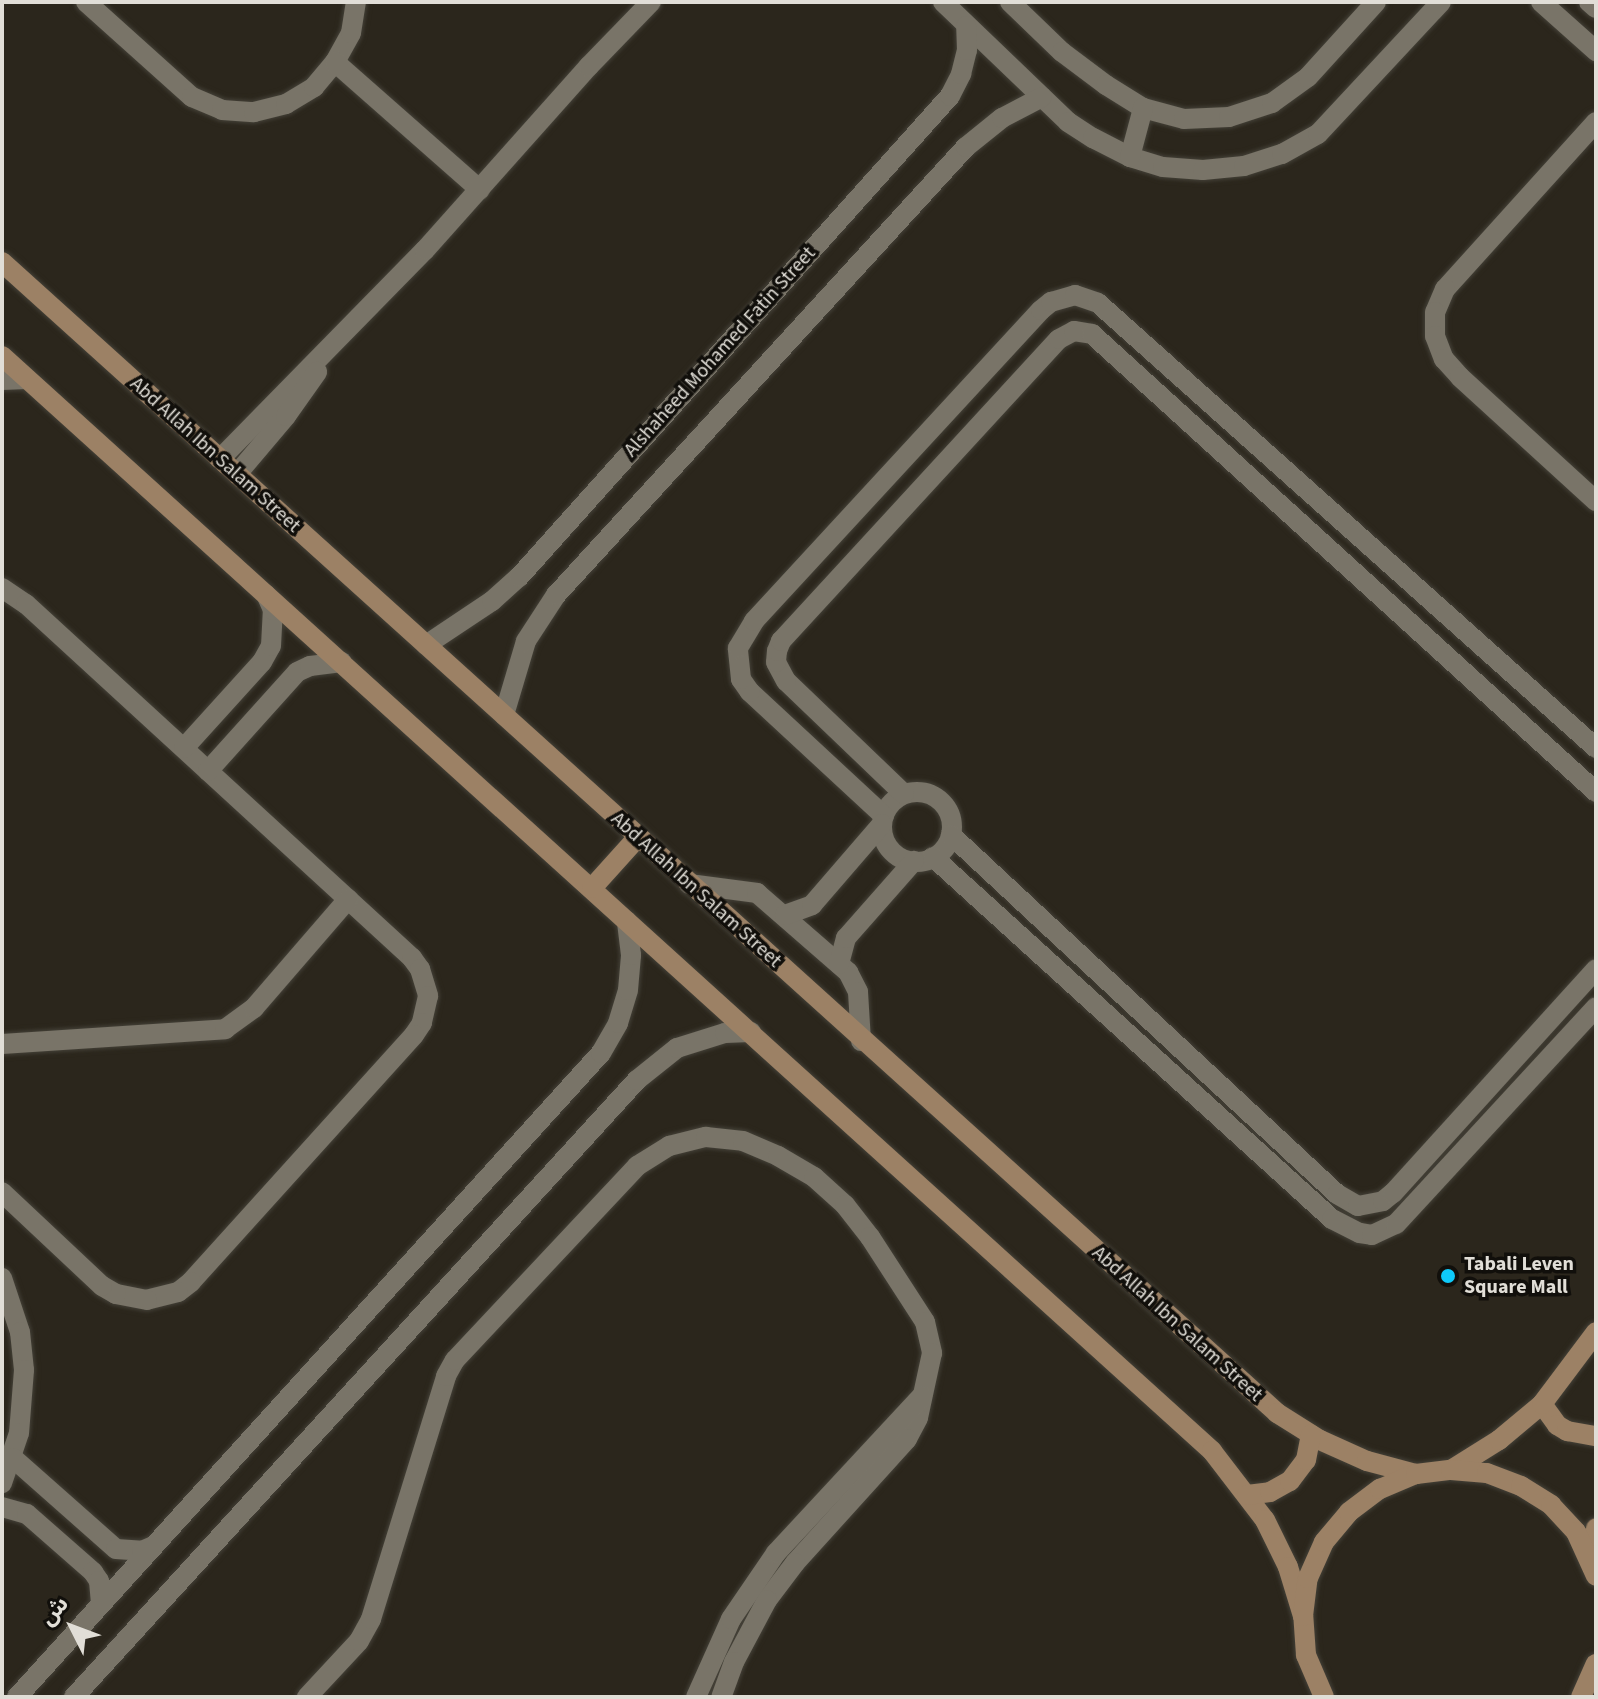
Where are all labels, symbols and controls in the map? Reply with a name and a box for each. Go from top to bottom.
street label: Alshaheed Mohamed Fatin Street [619,242,821,462]
street label: Abd Allah Ibn Salam Street [125,372,305,538]
street label: Abd Allah Ibn Salam Street [606,807,786,973]
street label: Abd Allah Ibn Salam Street [1087,1241,1267,1407]
place label: Tabali Leven Square Mall [1464,1252,1574,1299]
marker: Tabali Leven Square Mall [1439,1267,1457,1285]
north arrow [32,1587,112,1667]
text: ش [32,1589,76,1633]

